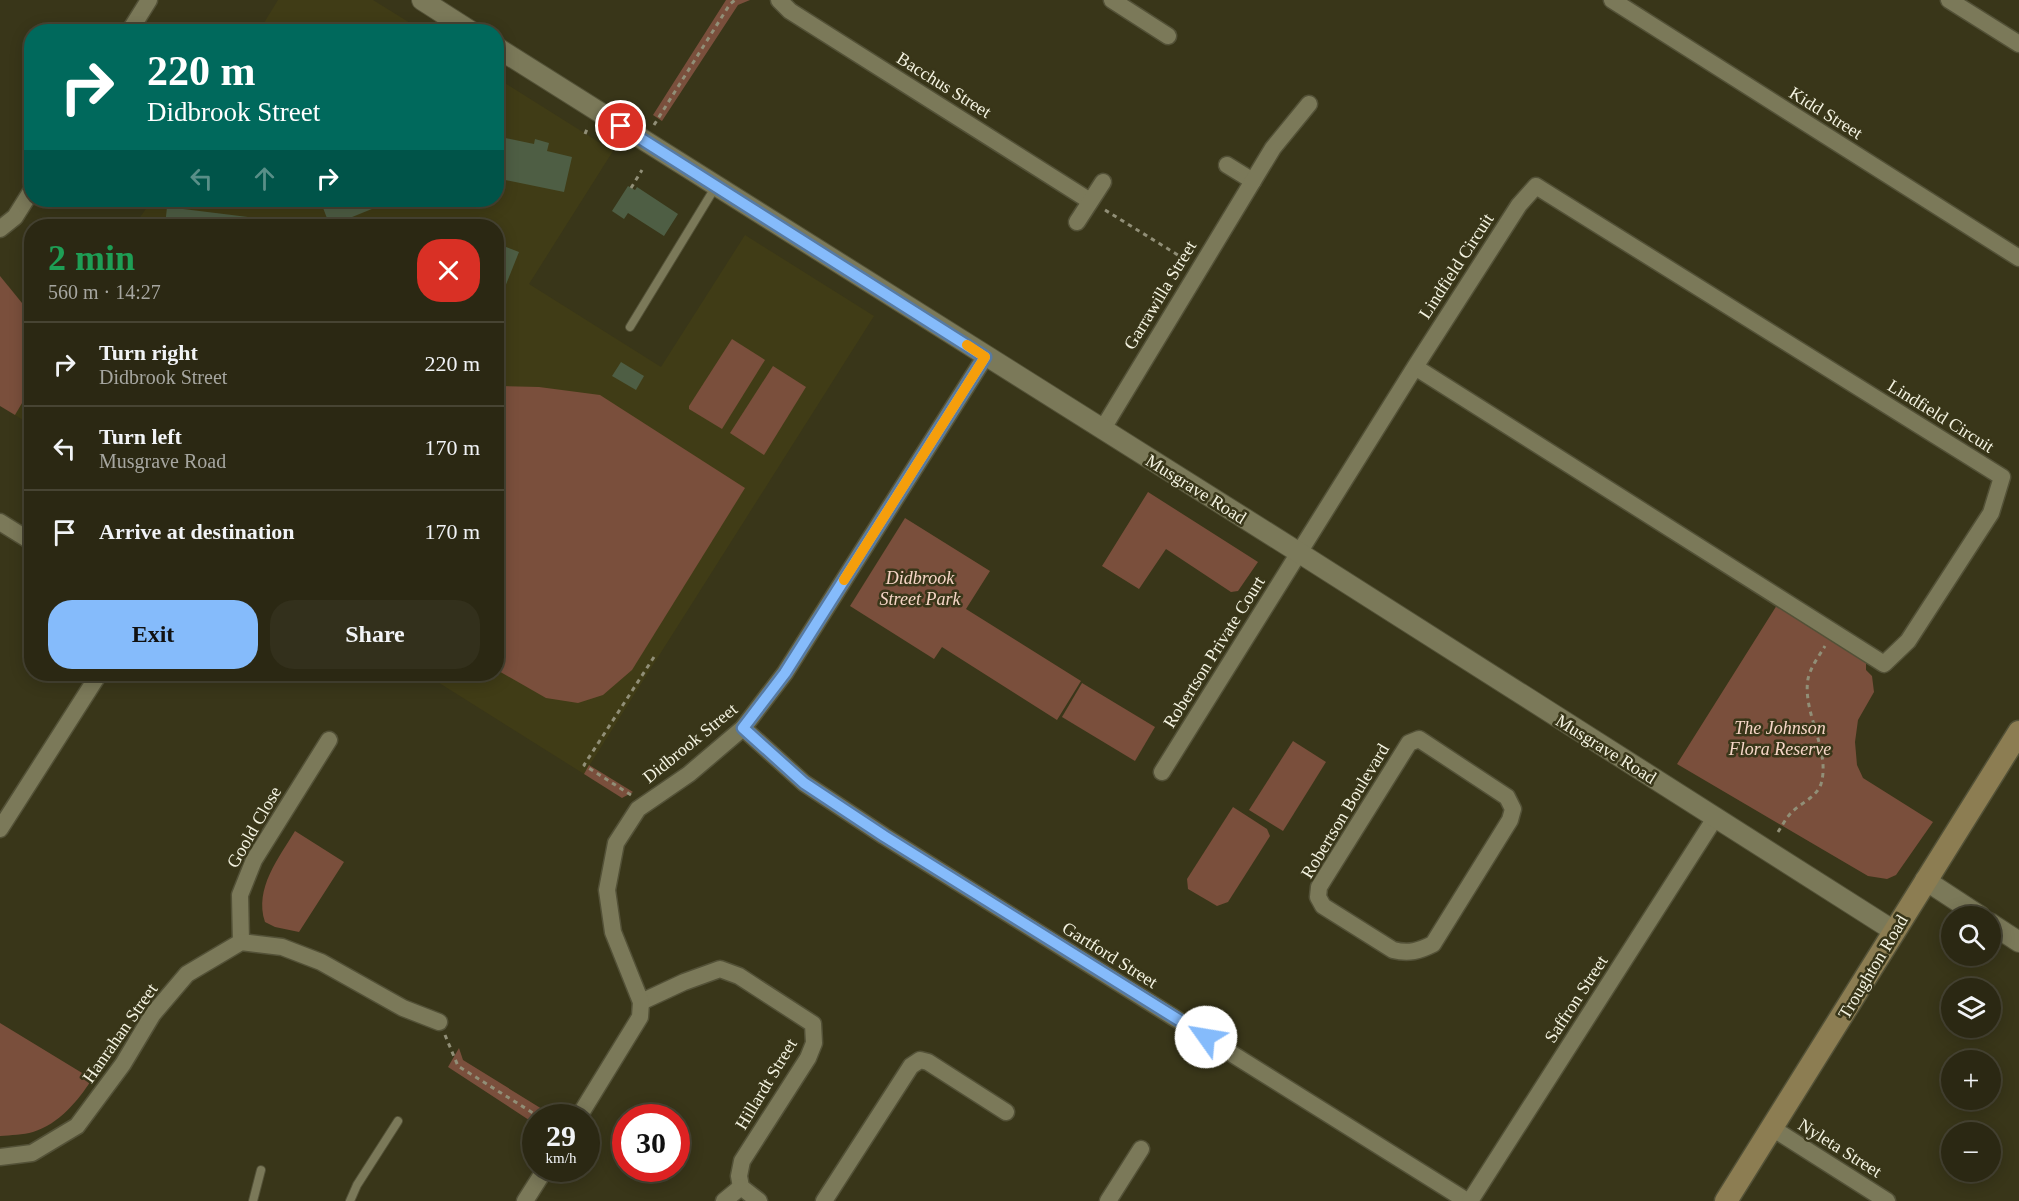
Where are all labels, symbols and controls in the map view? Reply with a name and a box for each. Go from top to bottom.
icon: right [48,48,126,126]
text: 220 m [147,48,256,94]
street label: Bacchus Street [893,48,995,122]
street label: Kidd Street [1786,83,1866,143]
text: Didbrook Street [147,97,320,127]
pin [595,100,646,151]
icon: arrive [604,109,637,142]
icon: left [185,162,218,195]
icon: ahead [248,162,281,195]
icon: right [311,162,344,195]
street label: Lindfield Circuit [1415,210,1497,322]
street label: Garrawilla Street [1120,237,1200,353]
text: 2 min [48,238,135,278]
button: close [417,239,480,302]
text: 560 m · 14:27 [48,281,161,303]
text: Turn right [99,340,198,365]
icon: right [48,348,81,381]
text: 220 m [424,351,480,376]
text: Didbrook Street [99,366,227,388]
street label: Lindfield Circuit [1884,375,1998,457]
text: Turn left [99,424,182,449]
icon: left [48,432,81,465]
text: 170 m [424,435,480,460]
text: Musgrave Road [99,450,226,472]
street label: Musgrave Road [1142,450,1250,528]
icon: arrive [48,516,81,549]
text: Arrive at destination [99,519,295,544]
text: 170 m [424,519,480,544]
park label: Didbrook Street Park [880,568,961,609]
street label: Robertson Private Court [1159,573,1269,731]
button: Exit [48,600,258,669]
button: Share [270,600,480,669]
street label: Didbrook Street [639,699,741,787]
street label: Musgrave Road [1552,710,1660,788]
park label: The Johnson Flora Reserve [1728,718,1831,759]
street label: Robertson Boulevard [1297,740,1393,882]
street label: Goold Close [223,783,285,871]
map controls [1941,906,2001,1182]
button: search [1941,906,2001,966]
street label: Troughton Road [1834,911,1912,1023]
street label: Gartford Street [1059,918,1161,992]
street label: Saffron Street [1540,952,1612,1046]
button: layers [1941,978,2001,1038]
street label: Hanrahan Street [78,980,162,1086]
position arrow [1174,1005,1238,1069]
street label: Hillardt Street [731,1035,801,1133]
button: + [1941,1050,2001,1110]
speed limit sign: 30 [612,1104,690,1182]
street label: Nyleta Street [1795,1114,1885,1182]
text: 29 [546,1119,576,1152]
button: − [1941,1122,2001,1182]
text: km/h [546,1150,576,1166]

